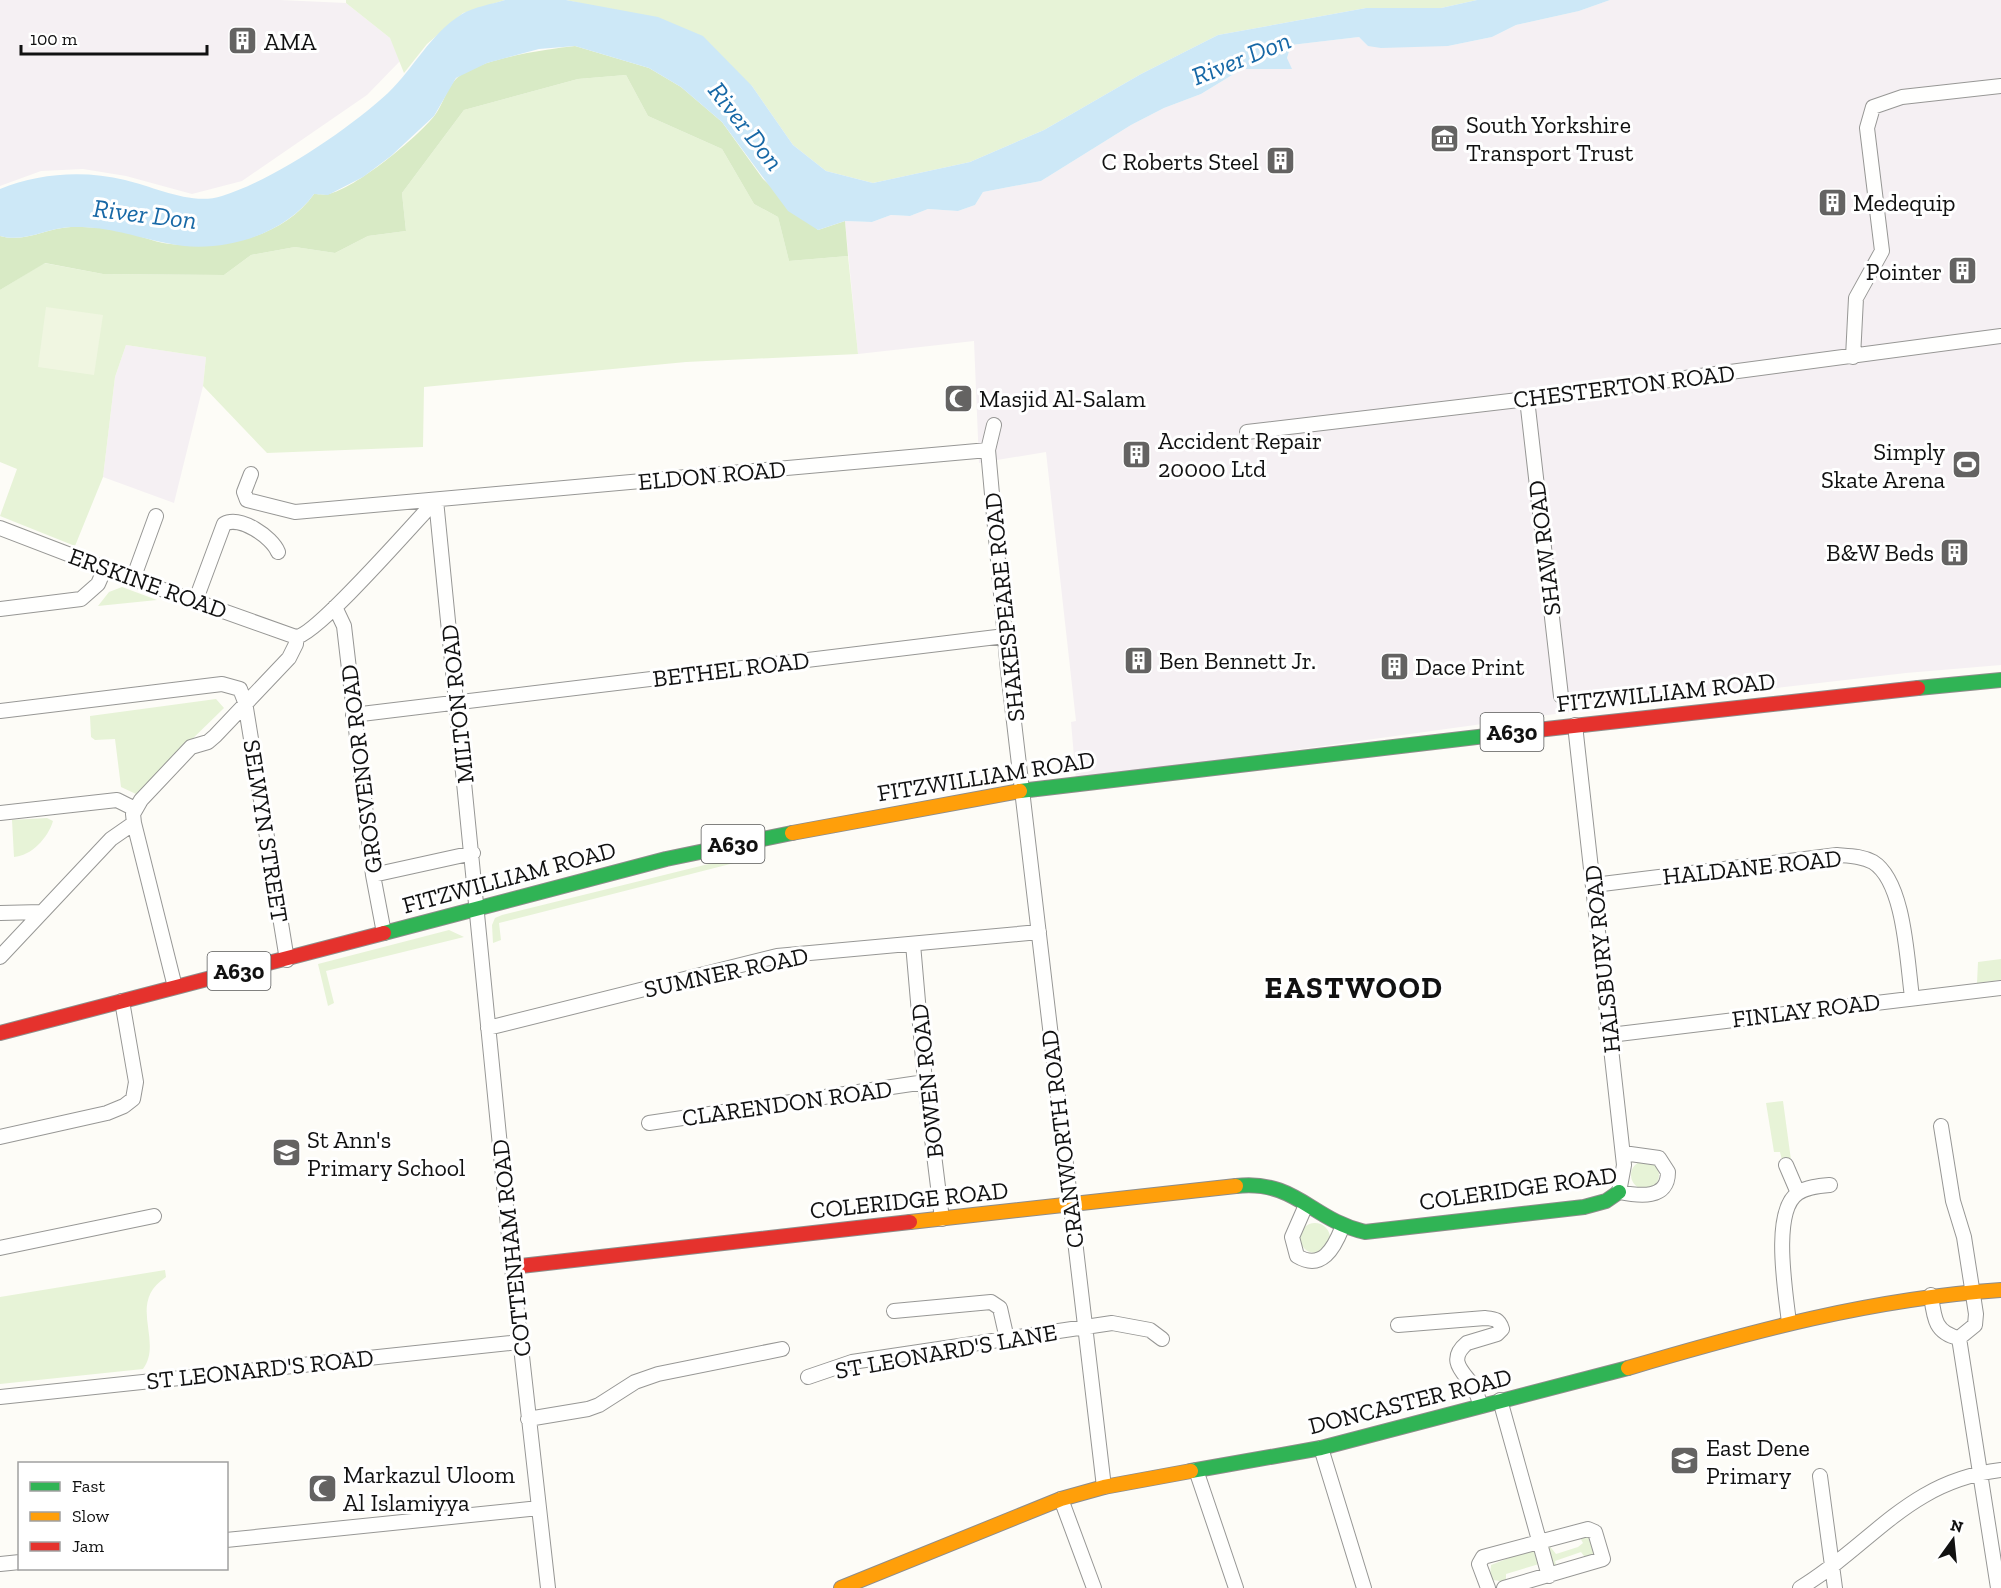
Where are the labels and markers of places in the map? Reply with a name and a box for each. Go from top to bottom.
building icon: AMA [227,25,259,57]
place label: AMA [264,27,317,56]
place label: South Yorkshire Transport Trust [1466,110,1634,167]
museum icon: South Yorkshire Transport Trust [1429,122,1461,154]
building icon: C Roberts Steel [1264,145,1296,177]
place label: C Roberts Steel [1102,147,1259,176]
building icon: Medequip [1816,186,1848,218]
place label: Medequip [1853,188,1956,217]
building icon: Pointer [1947,255,1979,287]
place label: Pointer [1866,257,1942,286]
mosque icon: Masjid Al-Salam [942,382,974,414]
place label: Masjid Al-Salam [979,384,1146,413]
place label: Accident Repair 20000 Ltd [1158,426,1322,483]
place label: Simply Skate Arena [1821,437,1946,494]
building icon: Accident Repair 20000 Ltd [1121,438,1153,470]
sports icon: Simply Skate Arena [1950,449,1982,481]
building icon: B&W Beds [1939,536,1971,568]
place label: B&W Beds [1826,538,1934,567]
building icon: Ben Bennett Jr. [1122,644,1154,676]
place label: Ben Bennett Jr. [1159,646,1316,675]
building icon: Dace Print [1378,650,1410,682]
place label: Dace Print [1415,652,1525,681]
place label: St Ann's Primary School [307,1125,465,1182]
school or university icon: St Ann's Primary School [270,1137,302,1169]
place label: East Dene Primary [1706,1433,1810,1490]
school or university icon: East Dene Primary [1669,1445,1701,1477]
place label: Markazul Uloom Al Islamiyya [343,1460,515,1517]
mosque icon: Markazul Uloom Al Islamiyya [306,1472,338,1504]

